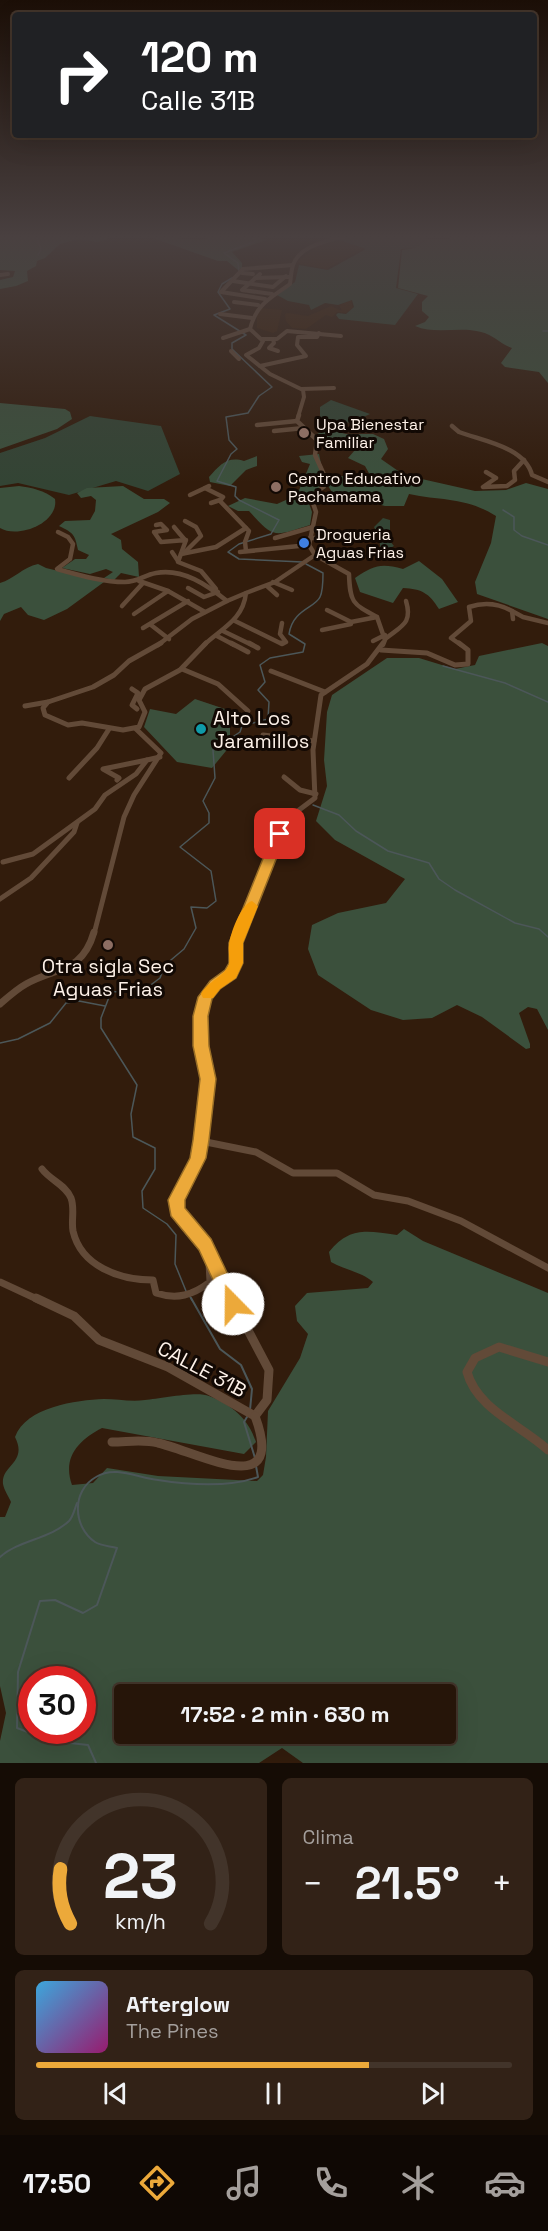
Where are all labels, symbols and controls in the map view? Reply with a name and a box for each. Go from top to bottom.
text: 120 m [141,31,259,84]
icon: right [42,36,120,114]
text: Calle 31B [141,83,255,118]
place label: Upa Bienestar Familiar [316,414,424,453]
marker: Upa Bienestar Familiar [297,426,311,440]
place label: Centro Educativo Pachamama [288,468,421,507]
marker: Centro Educativo Pachamama [269,480,283,494]
place label: Drogueria Aguas Frias [316,524,404,563]
marker: Drogueria Aguas Frias [297,536,311,550]
place label: Alto Los Jaramillos [213,705,309,754]
marker: Alto Los Jaramillos [194,722,208,736]
pin [254,808,305,859]
icon: arrive [263,817,296,850]
marker: Otra sigla Sec Aguas Frias [101,938,115,952]
place label: Otra sigla Sec Aguas Frias [42,953,174,1002]
position arrow [201,1272,265,1336]
street label: CALLE 31B [153,1335,251,1403]
speed limit sign: 30 [18,1666,96,1744]
text: 17:52 · 2 min · 630 m [180,1700,390,1728]
text: Clima [303,1824,354,1850]
text: 23 [103,1837,178,1916]
text: 21.5° [355,1855,460,1912]
text: − [303,1863,323,1905]
text: + [492,1863,512,1905]
text: km/h [115,1908,166,1935]
text: Afterglow [126,1990,230,2018]
text: The Pines [126,2018,219,2044]
icon: previous [99,2077,132,2110]
icon: pause [257,2077,290,2110]
icon: next [416,2077,449,2110]
icon: directions [136,2162,178,2204]
icon: music [223,2162,265,2204]
icon: phone [310,2162,352,2204]
icon: climate [397,2162,439,2204]
icon: car [484,2162,526,2204]
text: 17:50 [22,2166,91,2201]

